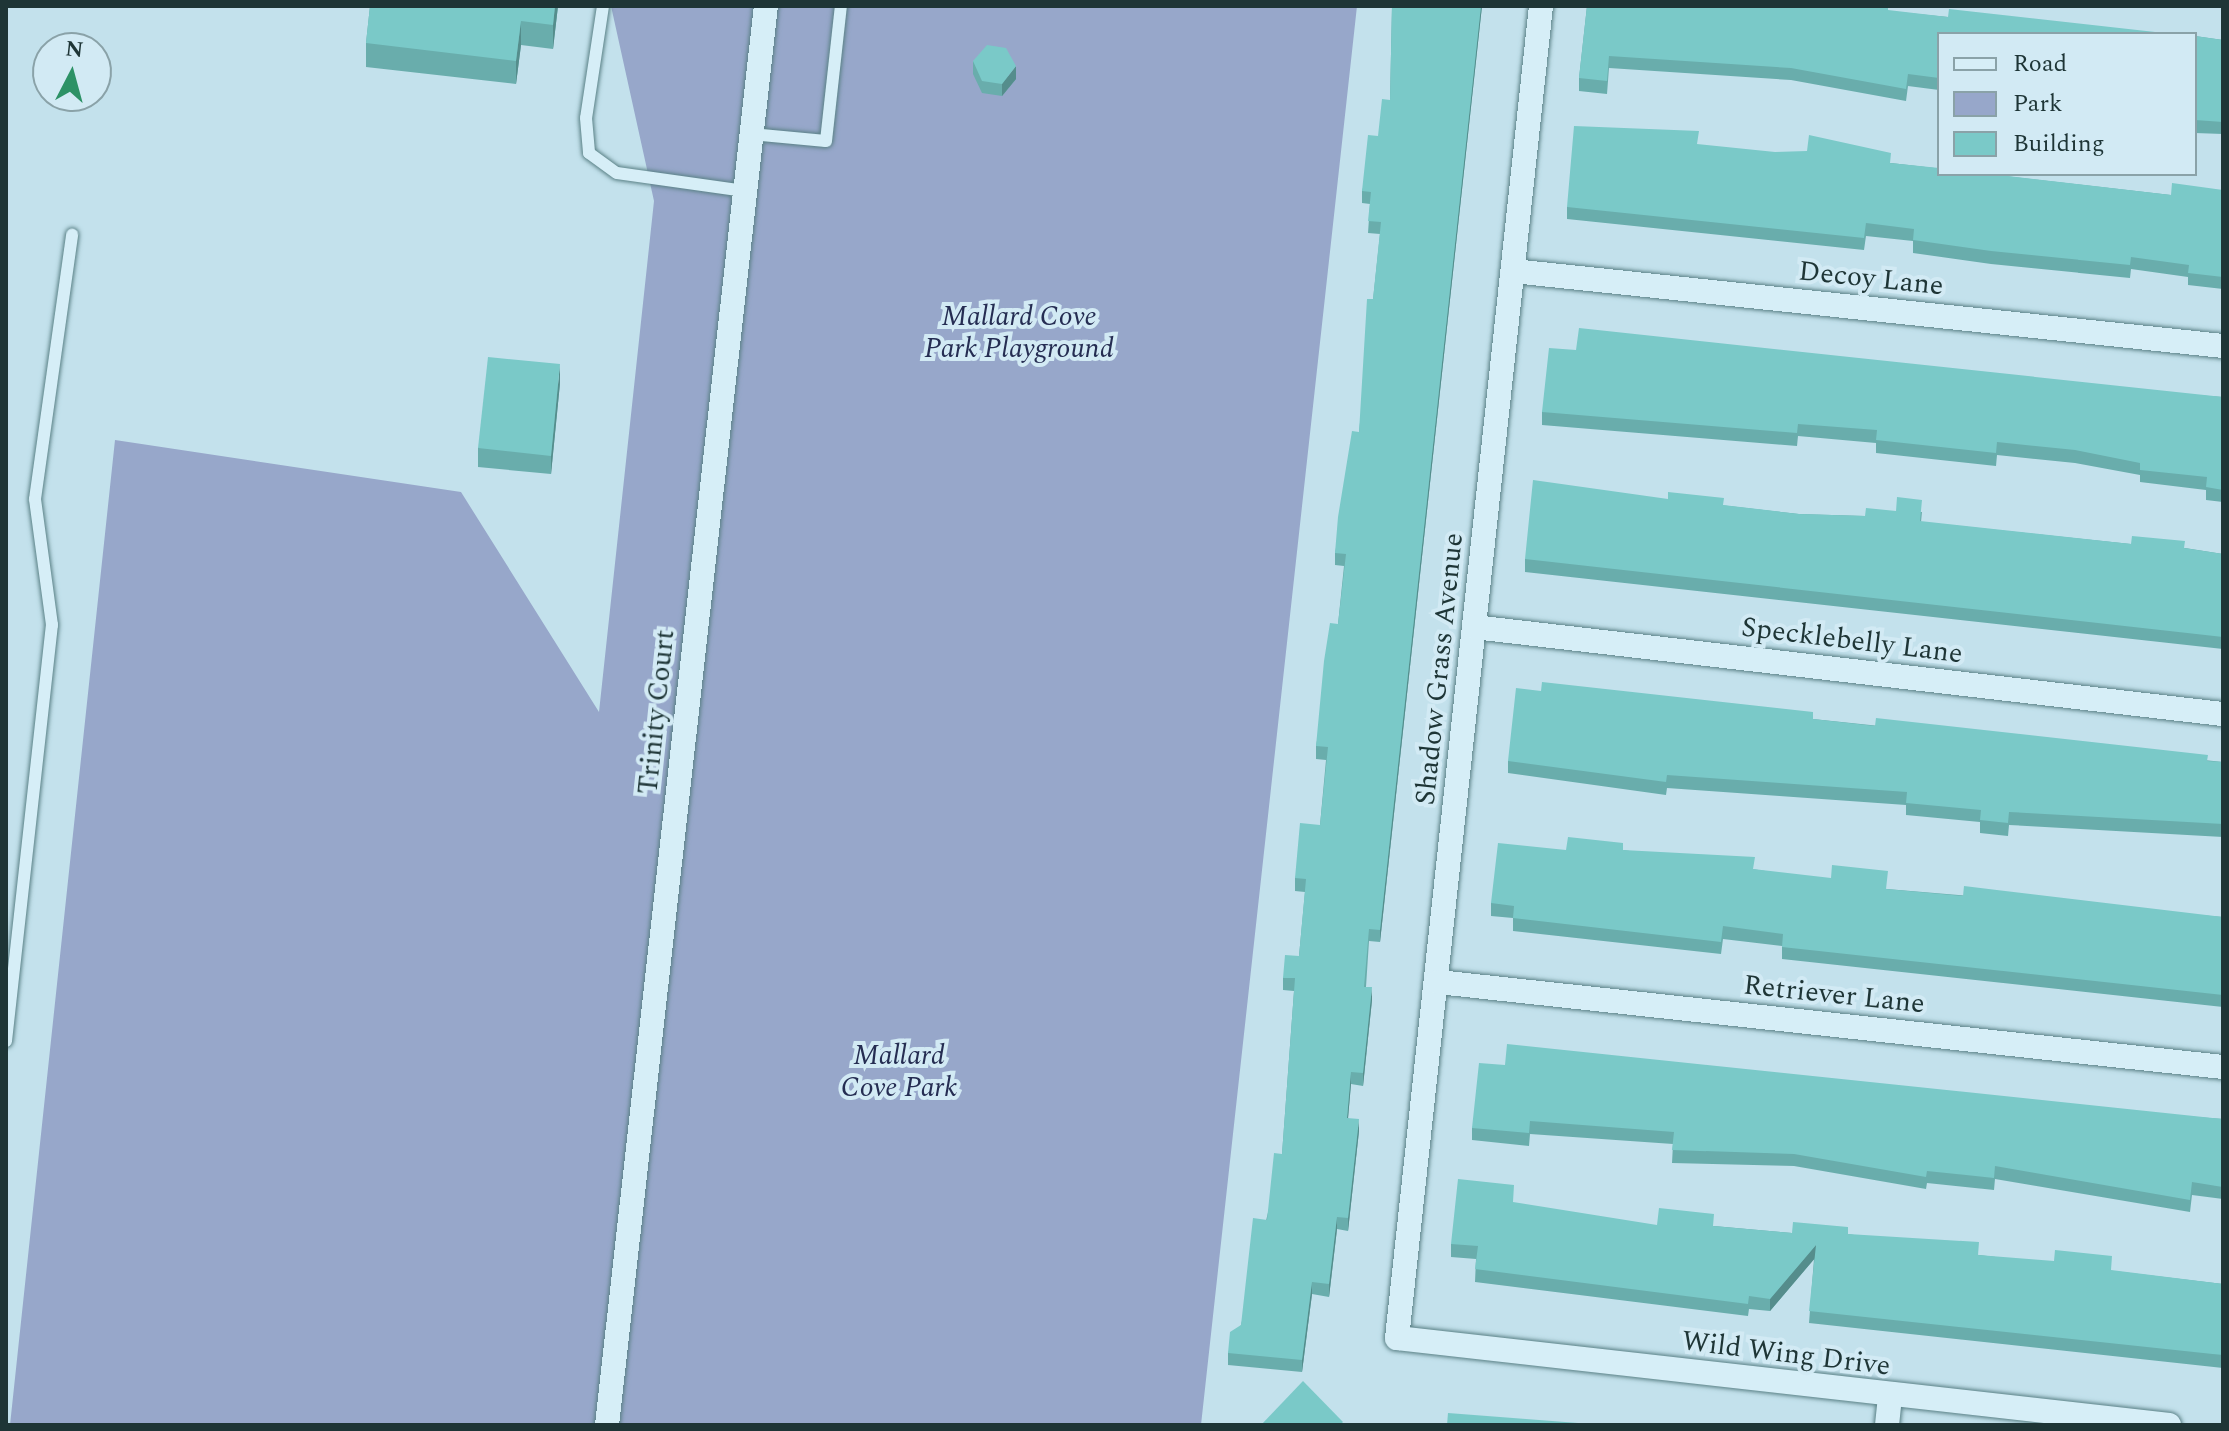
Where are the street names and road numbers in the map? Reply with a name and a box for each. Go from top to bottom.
street label: Decoy Lane [1797,255,1945,303]
street label: Shadow Grass Avenue [1409,531,1471,807]
street label: Specklebelly Lane [1740,611,1964,671]
street label: Trinity Court [632,628,682,796]
street label: Retriever Lane [1742,969,1926,1021]
street label: Wild Wing Drive [1680,1325,1892,1383]

